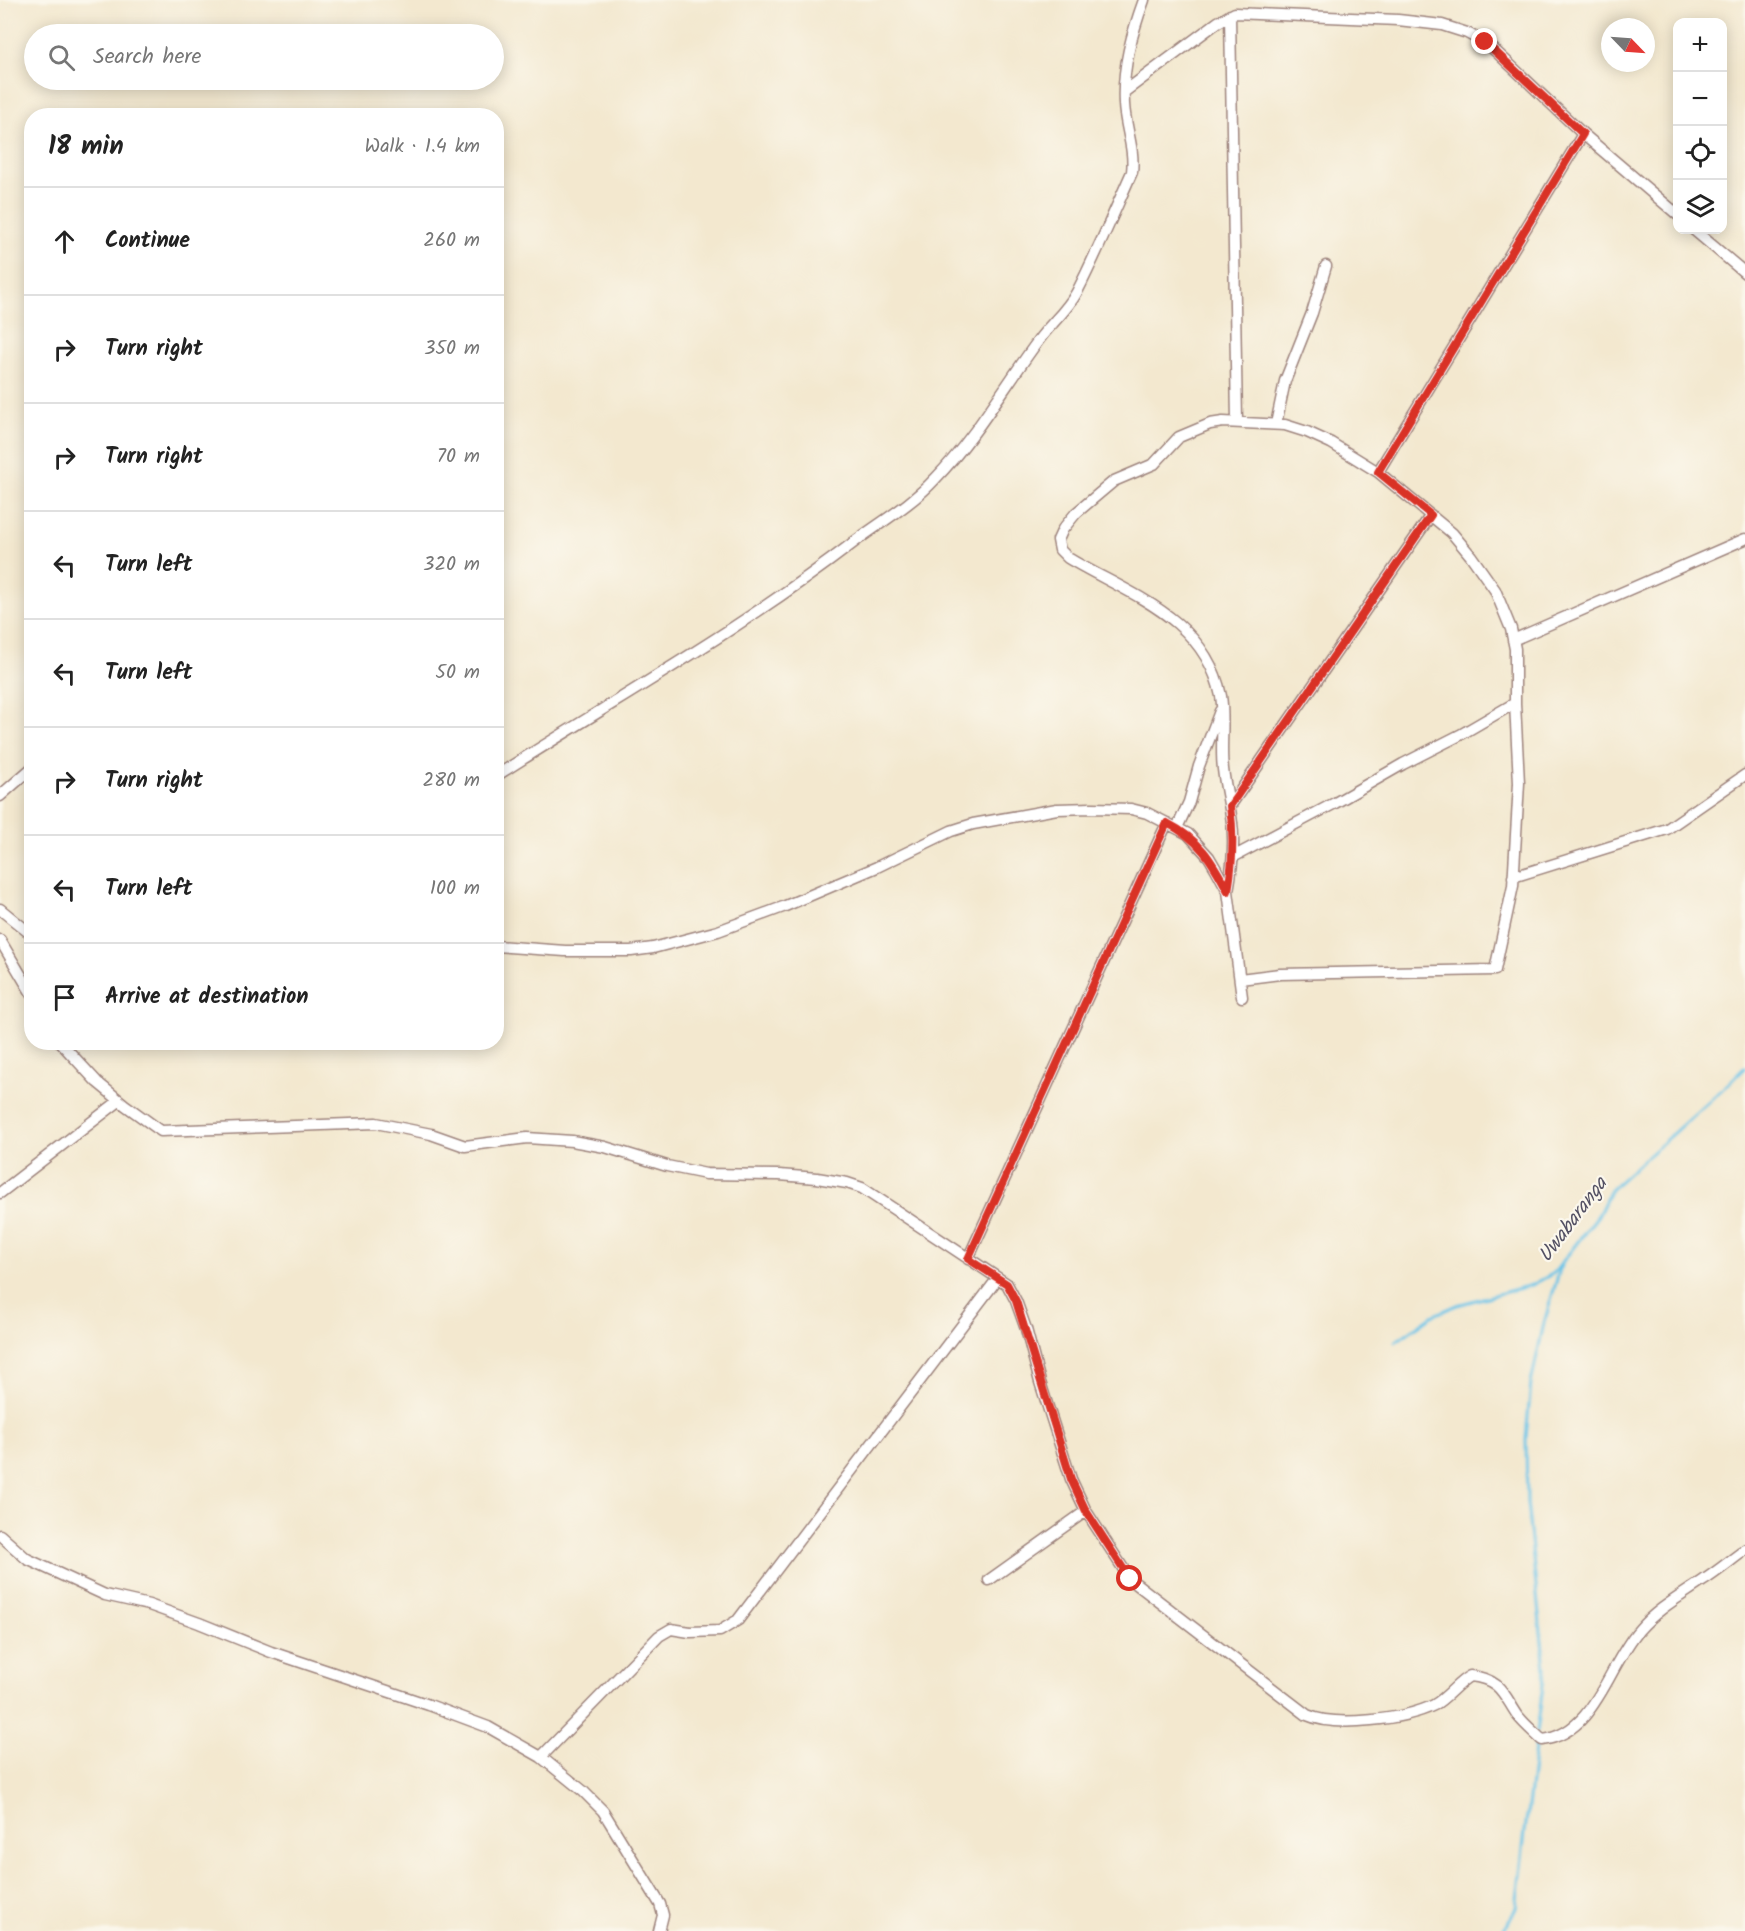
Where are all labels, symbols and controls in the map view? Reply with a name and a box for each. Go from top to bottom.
north arrow [1601,18,1655,72]
map controls [1673,18,1727,234]
button: + [1673,18,1727,72]
search box [24,24,504,90]
route end [1471,28,1497,54]
text: Search here [93,40,201,75]
icon: search [45,41,78,74]
button: − [1673,72,1727,126]
text: 18 min [48,126,124,168]
button: locate [1673,126,1727,180]
text: Walk · 1.4 km [365,131,480,163]
button: layers [1673,180,1727,234]
text: Continue [105,224,190,259]
icon: ahead [48,225,81,258]
text: 260 m [423,225,480,257]
text: Turn right [105,332,203,367]
icon: right [48,333,81,366]
text: 350 m [424,333,480,365]
text: Turn right [105,440,203,475]
icon: right [48,441,81,474]
text: 70 m [437,441,480,473]
text: Turn left [105,548,192,583]
icon: left [48,549,81,582]
text: 320 m [423,549,480,581]
text: Turn left [105,656,192,691]
icon: left [48,657,81,690]
text: 50 m [435,657,480,689]
text: Turn right [105,764,203,799]
icon: right [48,765,81,798]
text: 280 m [422,765,480,797]
text: Turn left [105,872,192,907]
icon: left [48,873,81,906]
text: 100 m [430,873,480,905]
text: Arrive at destination [105,980,308,1015]
icon: arrive [48,981,81,1014]
water label: Uwabaranga [1531,1169,1618,1270]
route start [1116,1565,1142,1591]

